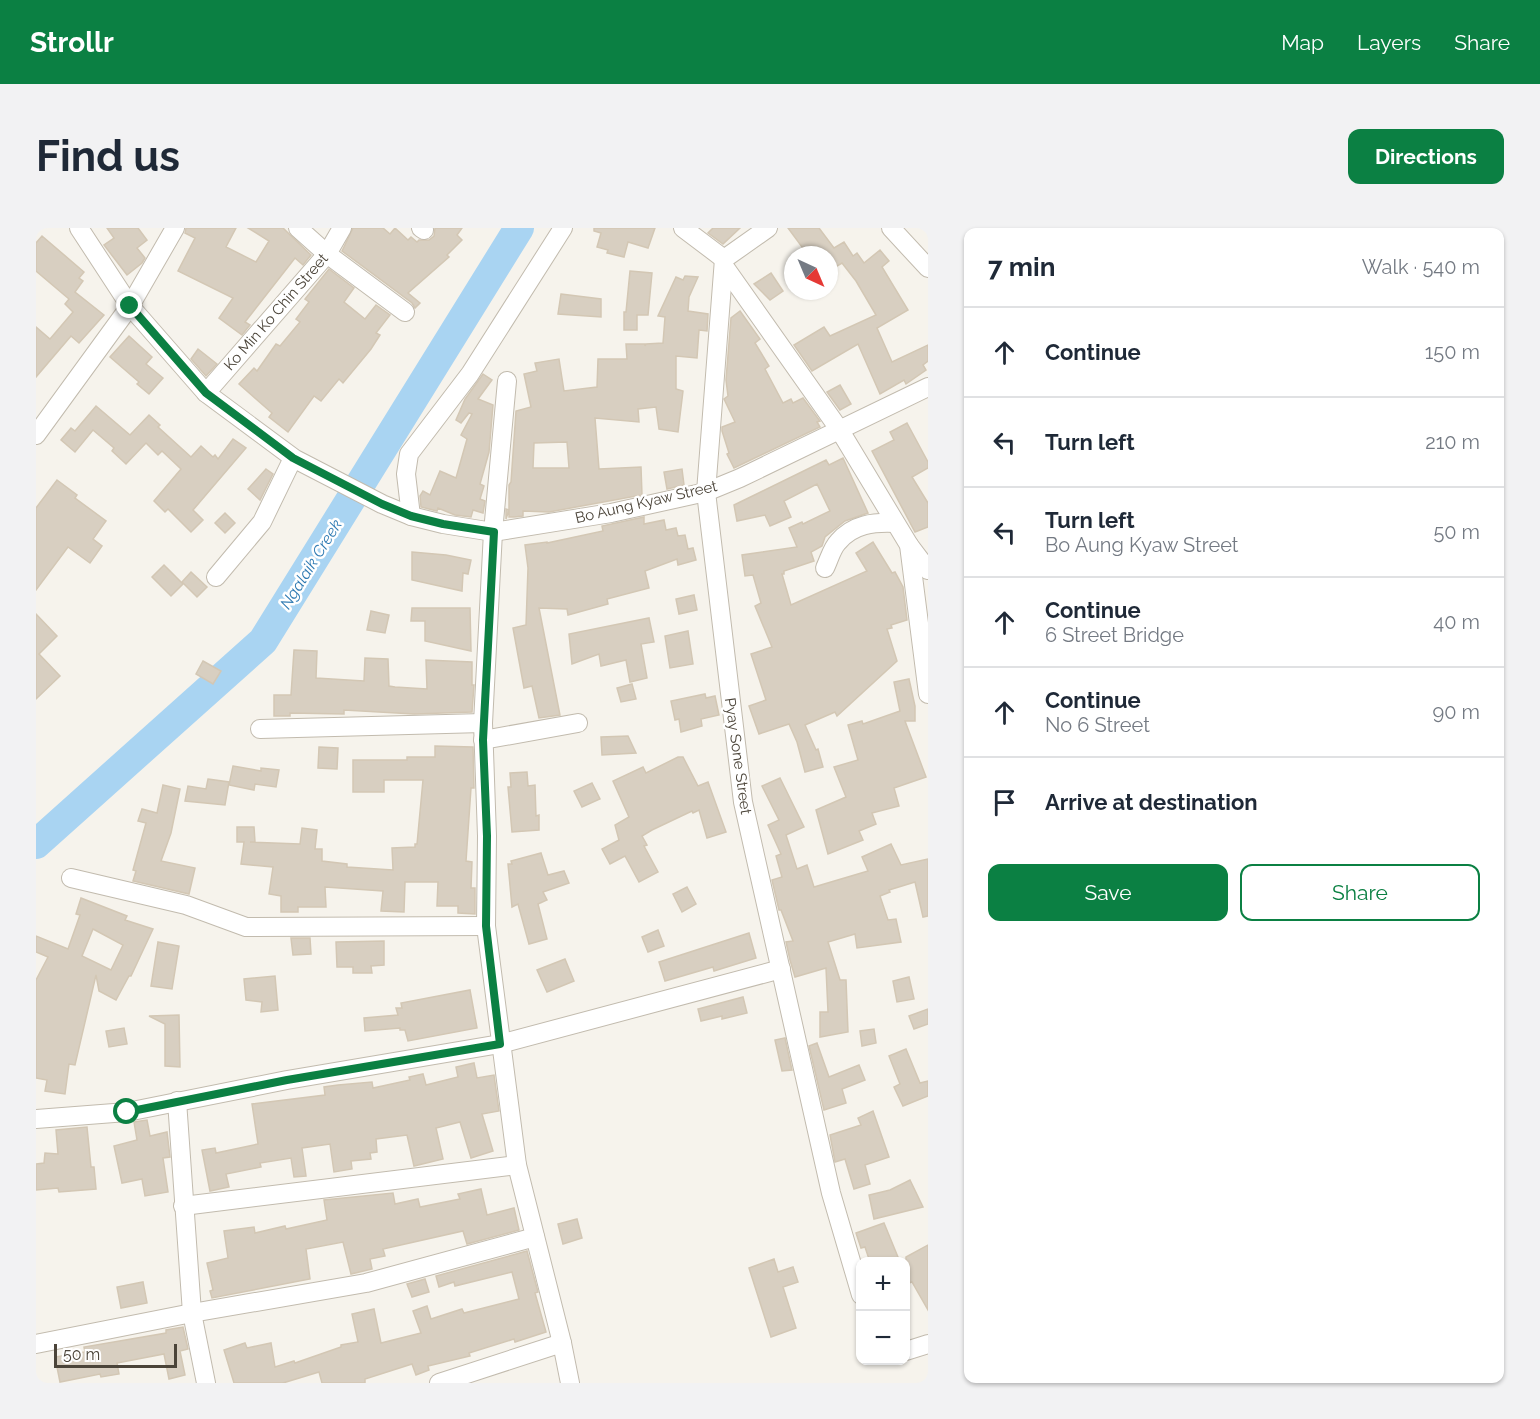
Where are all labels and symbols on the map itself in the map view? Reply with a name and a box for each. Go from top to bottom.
north arrow [784,246,838,300]
street label: Ko Min Ko Chin Street [220,250,332,374]
route end [116,292,142,318]
street label: Bo Aung Kyaw Street [573,477,719,527]
water label: Ngalaik Creek [276,515,346,612]
street label: Pyay Sone Street [721,696,755,816]
route start [113,1098,139,1124]
scale bar [54,1341,177,1368]

